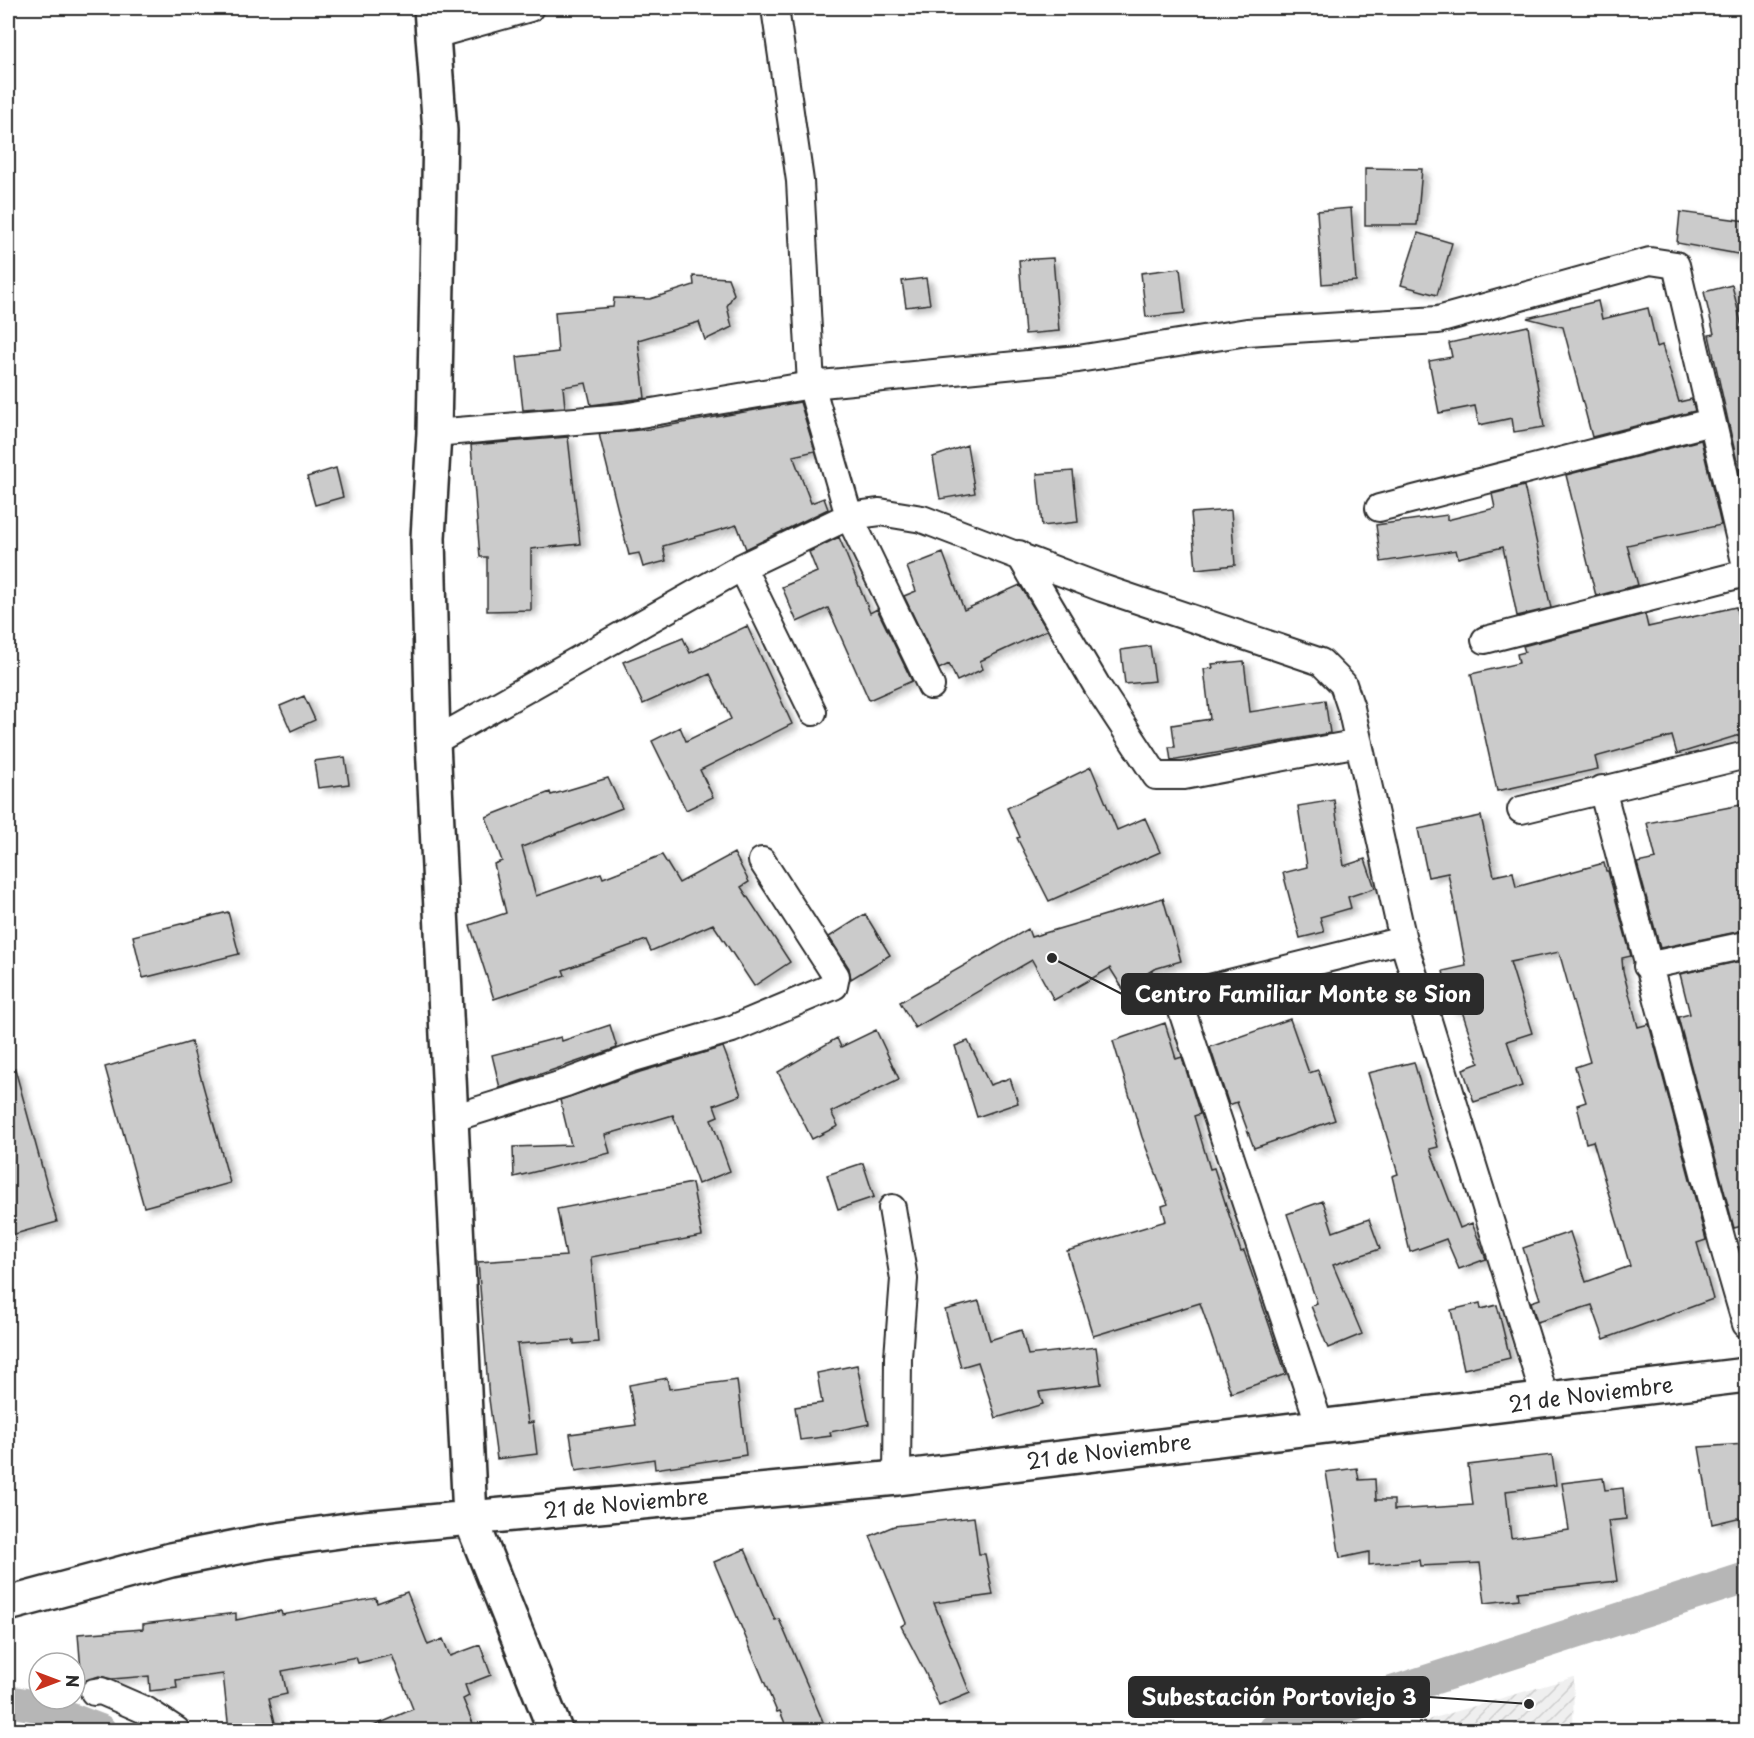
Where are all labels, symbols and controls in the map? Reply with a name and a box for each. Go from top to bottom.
callout: Centro Familiar Monte se Sion [1122,974,1483,1014]
text: Centro Familiar Monte se Sion [1135,976,1471,1009]
street label: 21 de Noviembre [1507,1367,1675,1419]
street label: 21 de Noviembre [1025,1424,1193,1476]
street label: 21 de Noviembre [542,1479,710,1525]
north arrow [27,1651,87,1711]
text: N [61,1675,85,1687]
callout: Subestación Portoviejo 3 [1129,1677,1429,1717]
text: Subestación Portoviejo 3 [1141,1679,1417,1712]

